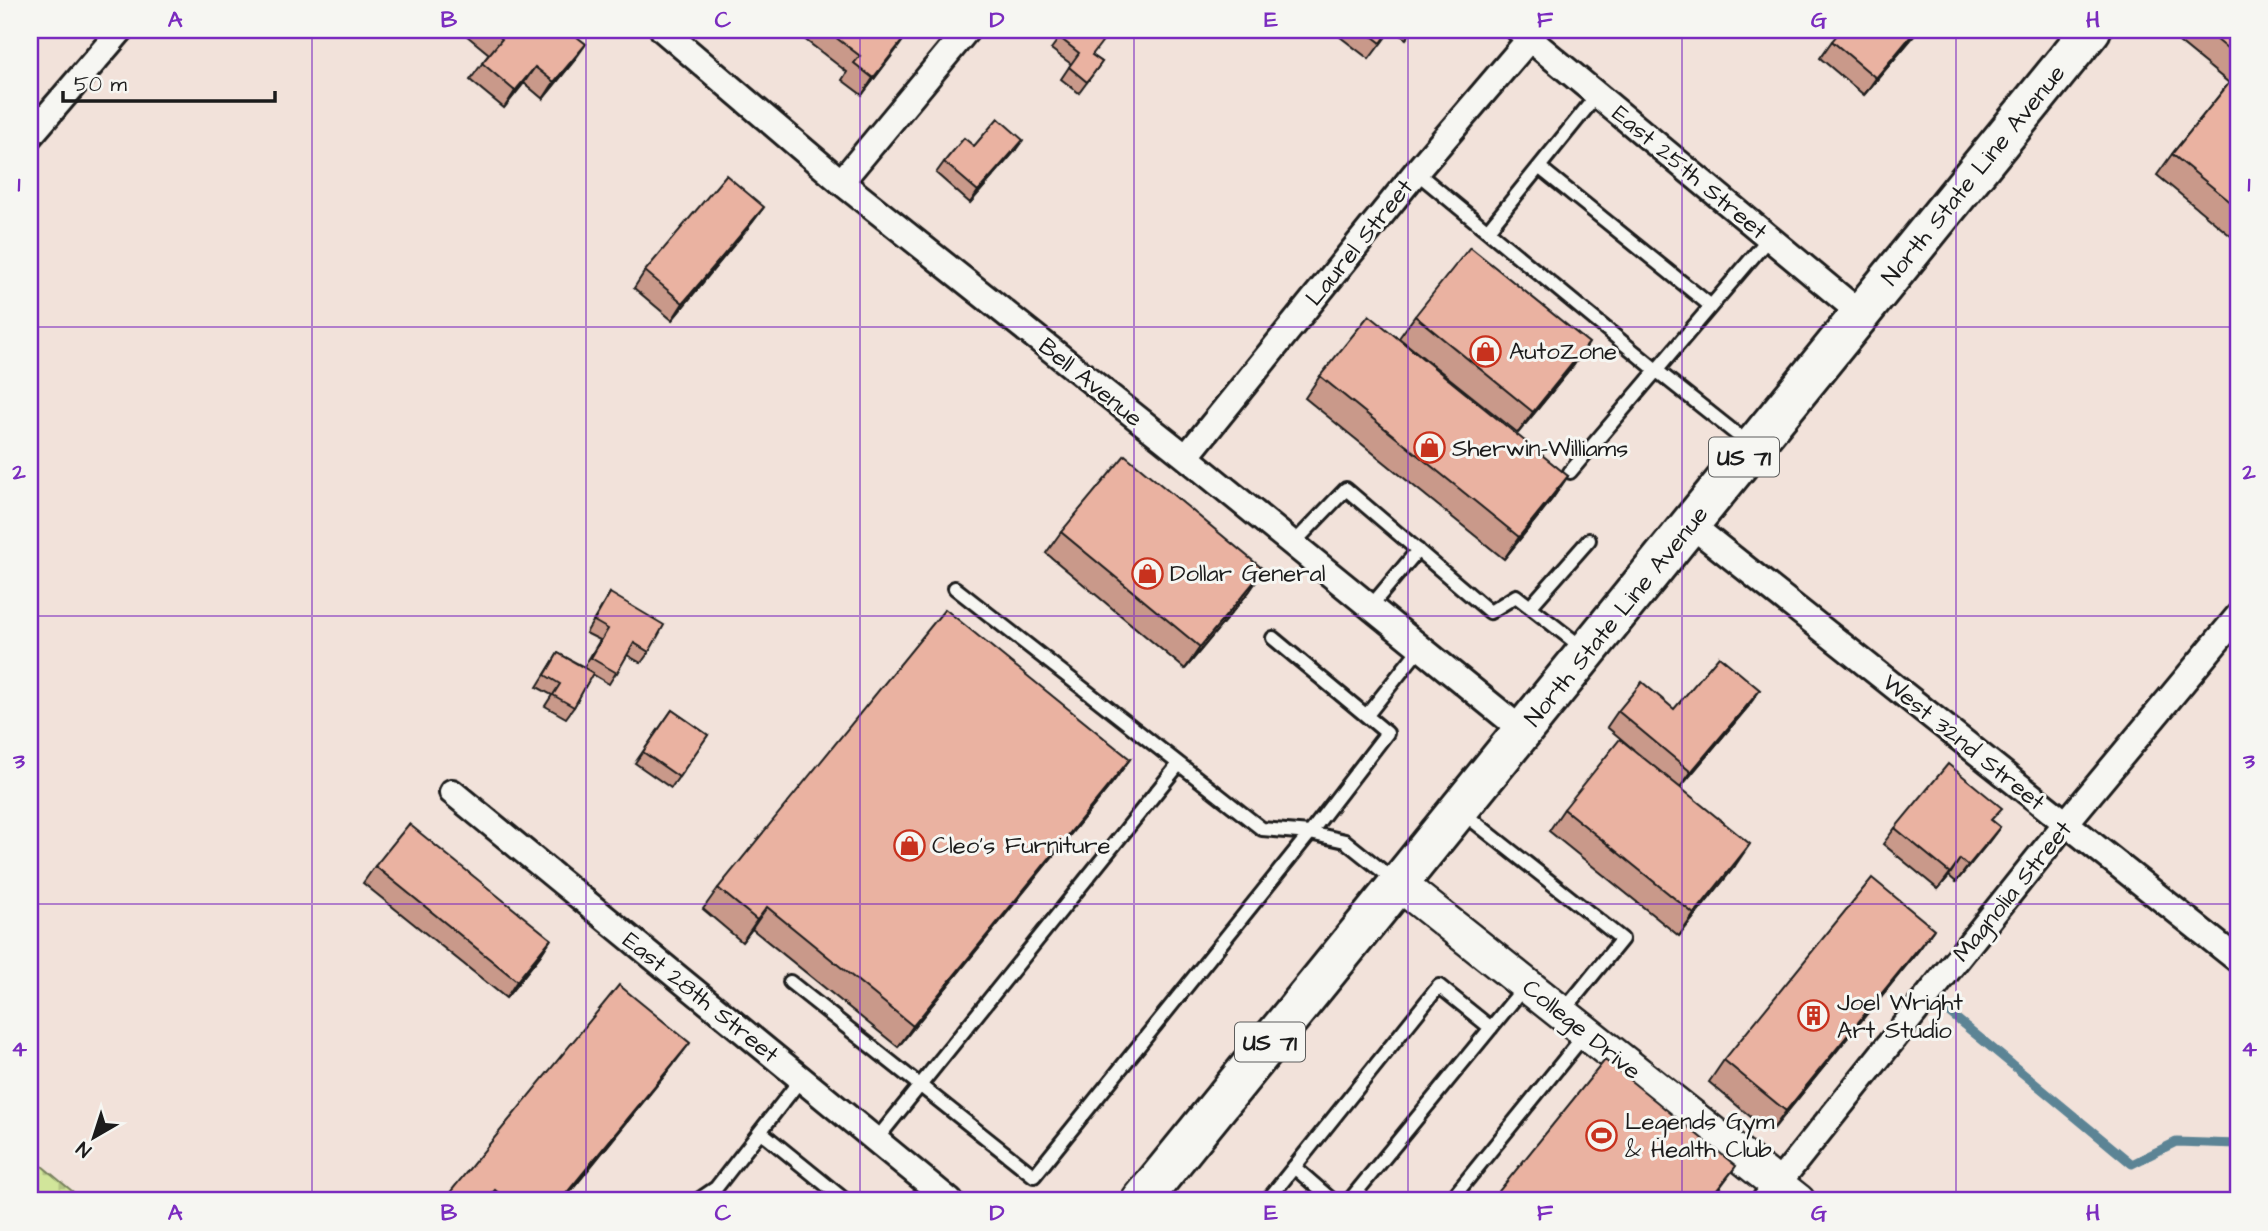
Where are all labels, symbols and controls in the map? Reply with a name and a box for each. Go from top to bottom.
text: A [168,4,183,36]
text: B [441,4,458,36]
text: C [715,4,732,36]
text: D [990,4,1005,36]
text: E [1264,4,1278,36]
text: F [1537,4,1554,36]
text: G [1811,4,1827,36]
text: H [2086,4,2100,36]
street label: North State Line Avenue [1874,58,2074,293]
scale bar [63,60,275,104]
text: 50 m [74,70,128,99]
street label: East 25th Street [1604,97,1775,248]
text: 1 [18,168,21,200]
text: 1 [2248,168,2251,200]
street label: Laurel Street [1298,172,1422,313]
street label: Bell Avenue [1031,330,1150,435]
shop icon: AutoZone [1469,334,1503,368]
place label: AutoZone [1509,335,1617,369]
shop icon: Sherwin-Williams [1412,431,1446,465]
place label: Sherwin-Williams [1452,432,1628,466]
road number: US 71 [1709,438,1779,477]
text: 2 [11,456,26,488]
text: 2 [2241,456,2256,488]
street label: North State Line Avenue [1517,499,1717,734]
shop icon: Dollar General [1130,556,1164,590]
place label: Dollar General [1170,557,1325,591]
street label: West 32nd Street [1875,666,2052,819]
text: 3 [12,745,25,777]
text: 3 [2242,745,2255,777]
street label: Magnolia Street [1945,813,2081,970]
shop icon: Cleo's Furniture [892,828,926,862]
place label: Cleo's Furniture [932,829,1111,863]
street label: East 28th Street [615,924,786,1072]
street label: College Drive [1514,971,1648,1089]
place label: Joel Wright Art Studio [1837,986,1963,1048]
building icon: Joel Wright Art Studio [1797,999,1831,1033]
road number: US 71 [1235,1023,1305,1062]
text: 4 [11,1033,27,1065]
text: 4 [2241,1033,2257,1065]
north arrow [60,1102,130,1172]
place label: Legends Gym & Health Club [1625,1105,1775,1167]
sports icon: Legends Gym & Health Club [1585,1118,1619,1152]
text: N [71,1135,97,1163]
text: A [168,1197,183,1229]
text: B [441,1197,458,1229]
text: C [715,1197,732,1229]
text: D [990,1197,1005,1229]
text: E [1264,1197,1278,1229]
text: F [1537,1197,1554,1229]
text: G [1811,1197,1827,1229]
text: H [2086,1197,2100,1229]

